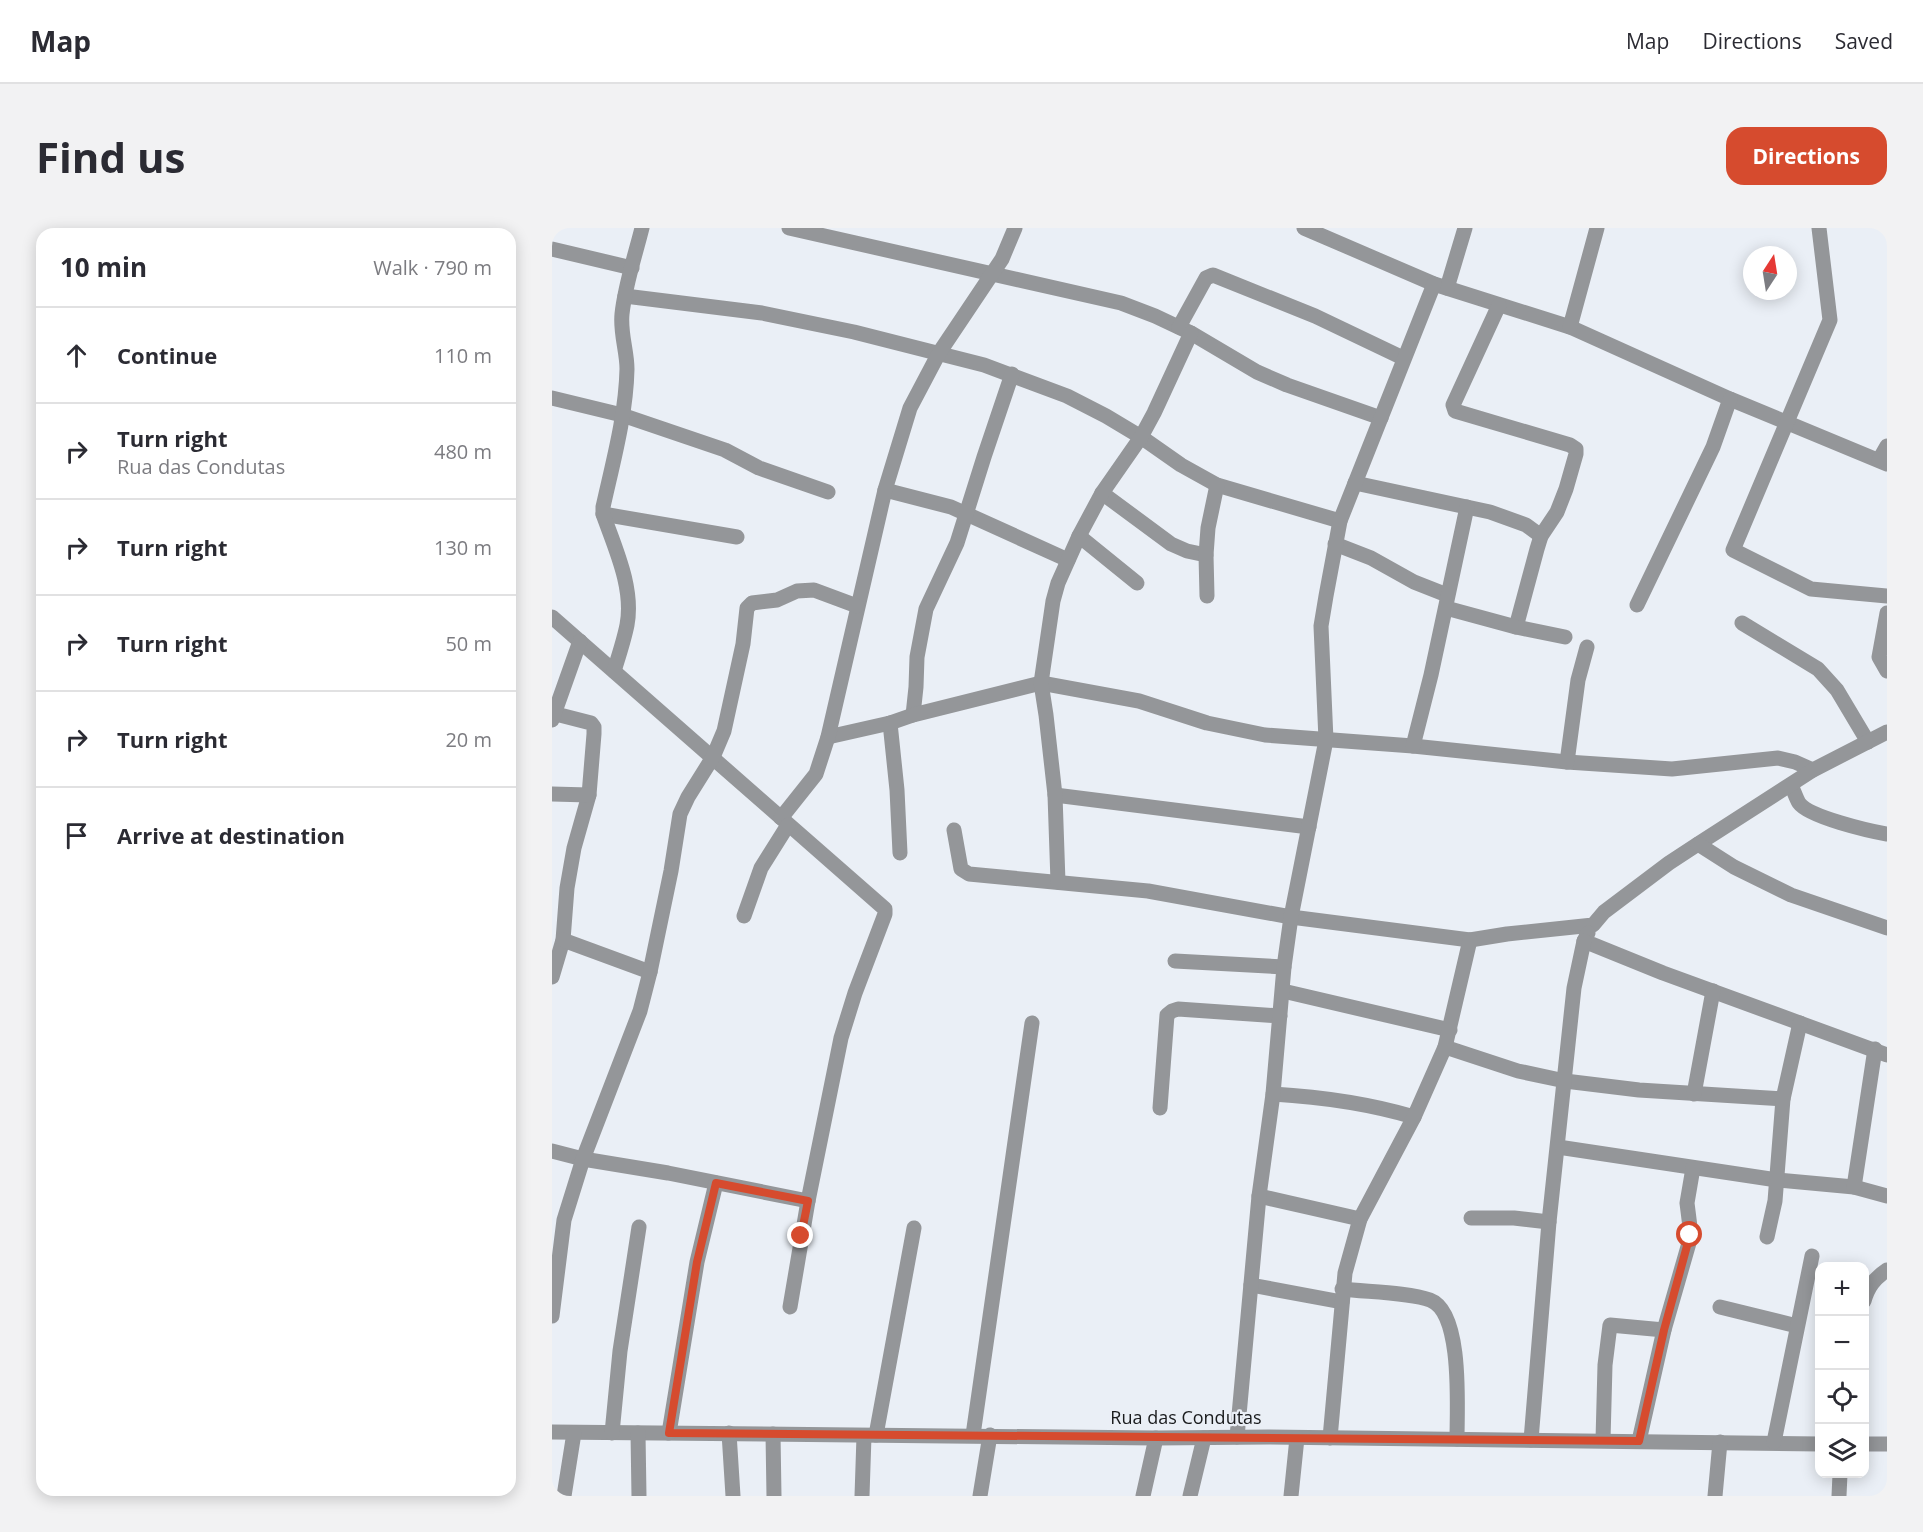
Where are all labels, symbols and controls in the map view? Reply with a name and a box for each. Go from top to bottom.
text: Map [30,22,91,60]
text: Map [1626,27,1669,55]
text: Directions [1702,27,1802,55]
text: Saved [1835,27,1893,55]
button: Directions [1726,127,1887,185]
text: Find us [36,128,185,185]
north arrow [1743,246,1797,300]
text: 10 min [60,249,147,285]
text: Walk · 790 m [373,254,492,281]
icon: ahead [60,339,93,372]
text: Continue [117,340,217,370]
text: 110 m [434,342,492,369]
text: Turn right [117,423,228,453]
icon: right [60,435,93,468]
text: 480 m [434,438,492,465]
text: Rua das Condutas [117,453,285,480]
icon: right [60,531,93,564]
text: Turn right [117,532,228,562]
text: 130 m [434,534,492,561]
icon: right [60,627,93,660]
text: Turn right [117,628,228,658]
text: 50 m [445,630,492,657]
icon: right [60,723,93,756]
text: Turn right [117,724,228,754]
text: 20 m [445,726,492,753]
icon: arrive [60,819,93,852]
text: Arrive at destination [117,820,345,850]
route start [1676,1221,1702,1247]
route end [787,1222,813,1248]
map controls [1815,1262,1869,1478]
button: + [1815,1262,1869,1316]
button: − [1815,1316,1869,1370]
button: locate [1815,1370,1869,1424]
street label: Rua das Condutas [1110,1405,1262,1429]
button: layers [1815,1424,1869,1478]

